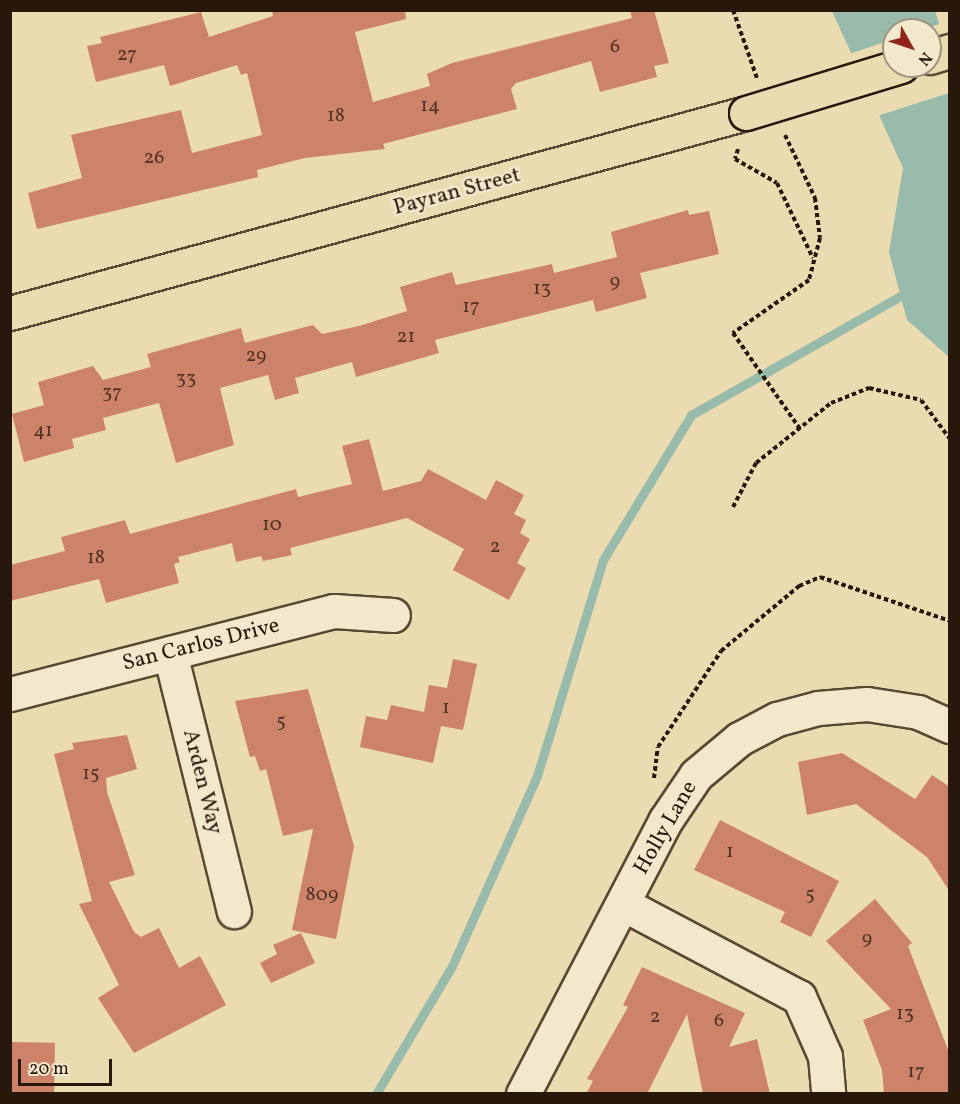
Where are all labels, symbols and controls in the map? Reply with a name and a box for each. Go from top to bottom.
north arrow [882,18,942,78]
house number: 6 [610,35,620,59]
house number: 27 [117,43,137,67]
text: N [912,47,936,70]
house number: 14 [420,94,440,118]
house number: 18 [327,104,345,128]
house number: 26 [144,146,164,170]
street label: Payran Street [391,162,523,222]
house number: 9 [610,270,620,294]
house number: 13 [533,277,551,301]
house number: 17 [462,295,480,319]
house number: 21 [397,325,415,349]
house number: 29 [246,344,266,368]
house number: 33 [176,367,196,391]
house number: 37 [102,381,122,405]
house number: 41 [33,419,53,443]
house number: 10 [262,513,282,537]
house number: 2 [490,535,500,559]
house number: 18 [87,546,105,570]
street label: San Carlos Drive [120,613,282,677]
house number: 1 [442,696,450,720]
house number: 5 [276,710,286,734]
street label: Arden Way [176,727,228,837]
house number: 15 [82,762,100,786]
street label: Holly Lane [628,776,704,880]
house number: 1 [726,840,734,864]
house number: 809 [306,883,338,907]
house number: 5 [805,883,815,907]
house number: 9 [862,927,872,951]
house number: 13 [896,1002,914,1026]
house number: 2 [650,1005,660,1029]
house number: 6 [714,1009,724,1033]
scale bar [21,1047,116,1085]
text: 20 m [29,1057,69,1082]
house number: 17 [907,1060,925,1084]

